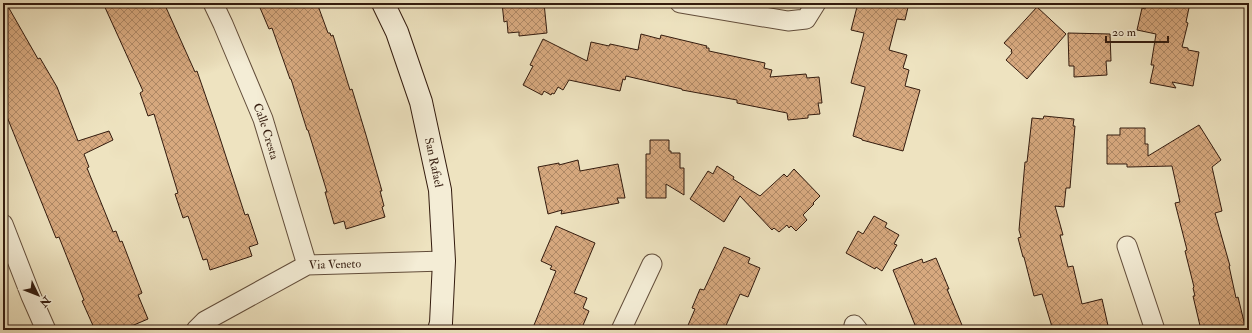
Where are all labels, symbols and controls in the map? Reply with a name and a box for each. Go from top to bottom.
scale bar [1106,18,1168,44]
text: 20 m [1112,25,1137,40]
street label: Calle Cresta [250,101,283,162]
street label: San Rafael [421,136,447,189]
street label: Via Veneto [308,256,362,272]
north arrow [18,275,58,315]
text: N [36,293,54,310]

